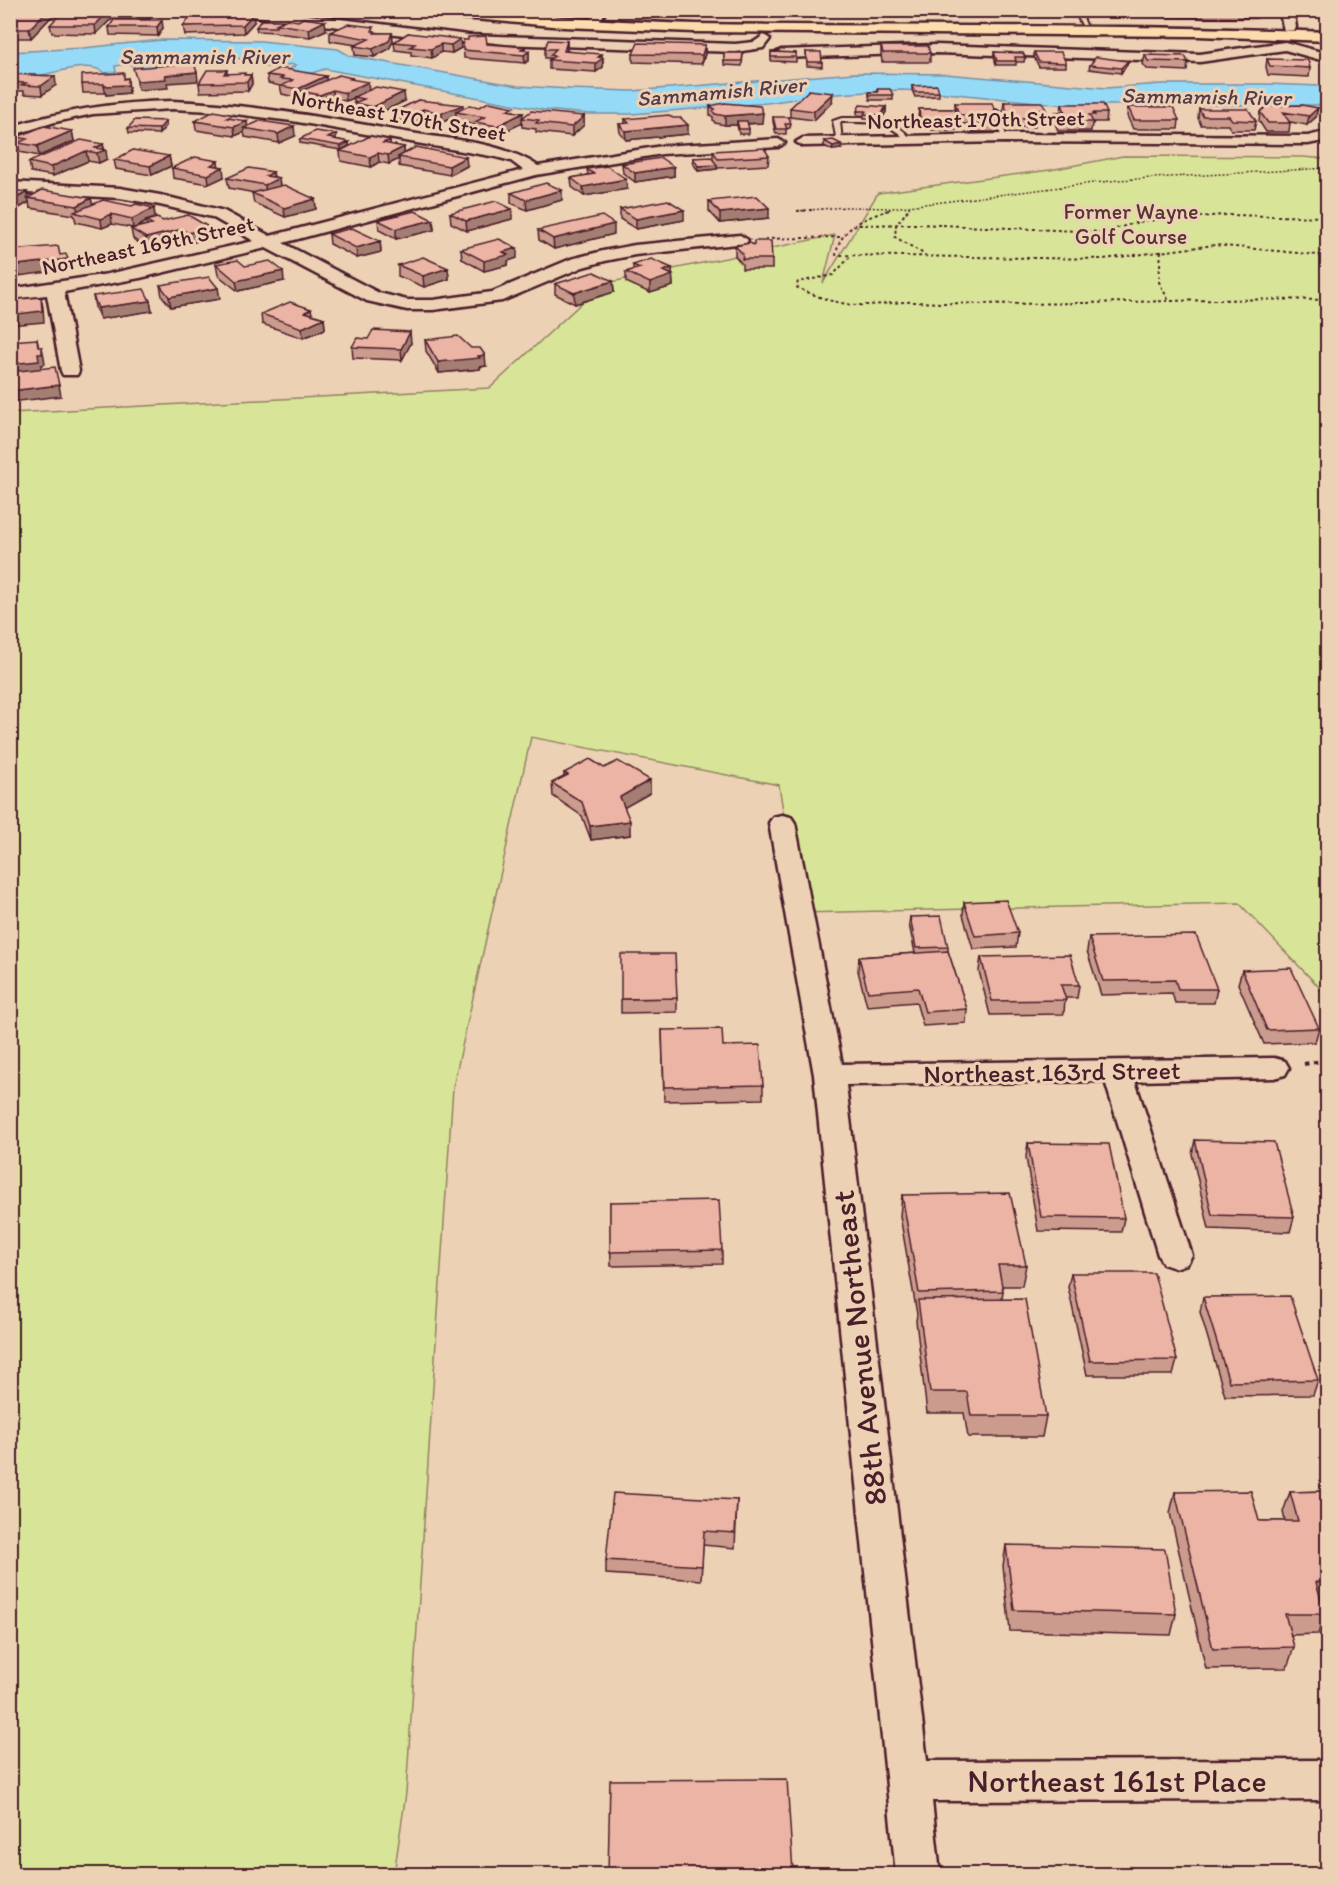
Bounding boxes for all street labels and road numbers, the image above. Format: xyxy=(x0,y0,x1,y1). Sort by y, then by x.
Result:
street label: Northeast 170th Street xyxy=(289,83,509,148)
street label: Northeast 170th Street xyxy=(867,104,1085,135)
street label: Northeast 169th Street xyxy=(39,210,257,281)
street label: Northeast 163rd Street xyxy=(923,1054,1181,1090)
street label: 88th Avenue Northeast xyxy=(824,1188,894,1508)
street label: Northeast 161st Place xyxy=(967,1762,1267,1800)

